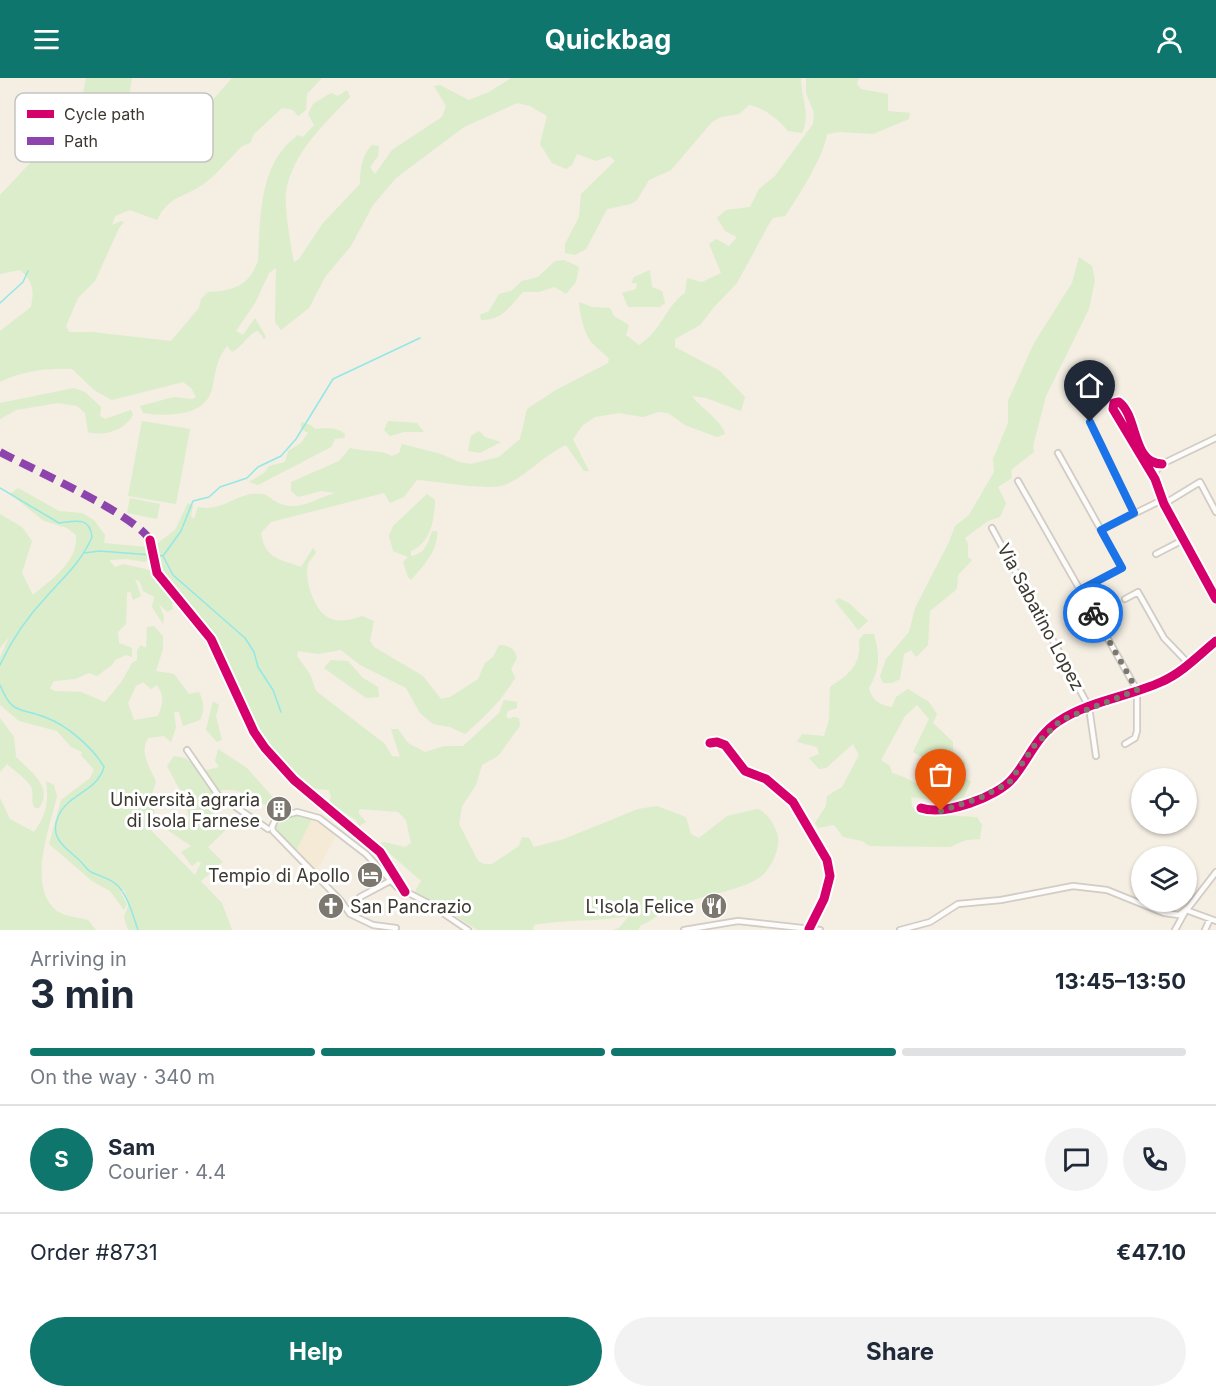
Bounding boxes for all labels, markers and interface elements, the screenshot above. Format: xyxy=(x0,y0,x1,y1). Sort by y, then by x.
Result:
icon: menu xyxy=(30,23,63,56)
text: Quickbag xyxy=(545,23,671,56)
icon: person xyxy=(1153,23,1186,56)
legend xyxy=(15,93,213,162)
text: Cycle path xyxy=(64,104,145,124)
text: Path xyxy=(64,131,98,151)
pin xyxy=(1064,360,1115,422)
icon: home xyxy=(1073,369,1106,402)
street label: Via Sabatino Lopez xyxy=(993,540,1089,694)
courier xyxy=(1063,583,1123,643)
icon: bike xyxy=(1077,597,1110,630)
pin xyxy=(915,749,966,811)
icon: bag xyxy=(924,758,957,791)
map controls xyxy=(1131,768,1197,912)
button: locate xyxy=(1131,768,1197,834)
place label: Università agraria di Isola Farnese xyxy=(110,789,260,831)
building icon: Università agraria di Isola Farnese xyxy=(264,794,294,824)
button: layers xyxy=(1131,846,1197,912)
hotel icon: Tempio di Apollo xyxy=(355,860,385,890)
place label: Tempio di Apollo xyxy=(208,865,350,886)
church icon: San Pancrazio xyxy=(316,891,346,921)
restaurant icon: L'Isola Felice xyxy=(699,891,729,921)
place label: San Pancrazio xyxy=(350,896,472,917)
place label: L'Isola Felice xyxy=(585,896,694,917)
text: Arriving in xyxy=(30,947,127,971)
text: 13:45–13:50 xyxy=(1055,968,1186,994)
text: 3 min xyxy=(30,970,135,1017)
text: On the way · 340 m xyxy=(30,1065,215,1089)
button: chat xyxy=(1045,1128,1108,1191)
button: phone xyxy=(1123,1128,1186,1191)
text: Sam xyxy=(108,1134,155,1160)
text: S xyxy=(54,1146,69,1172)
text: Courier · 4.4 xyxy=(108,1160,226,1184)
text: Order #8731 xyxy=(30,1239,158,1265)
text: €47.10 xyxy=(1116,1239,1186,1265)
button: Help xyxy=(30,1317,602,1386)
button: Share xyxy=(614,1317,1186,1386)

